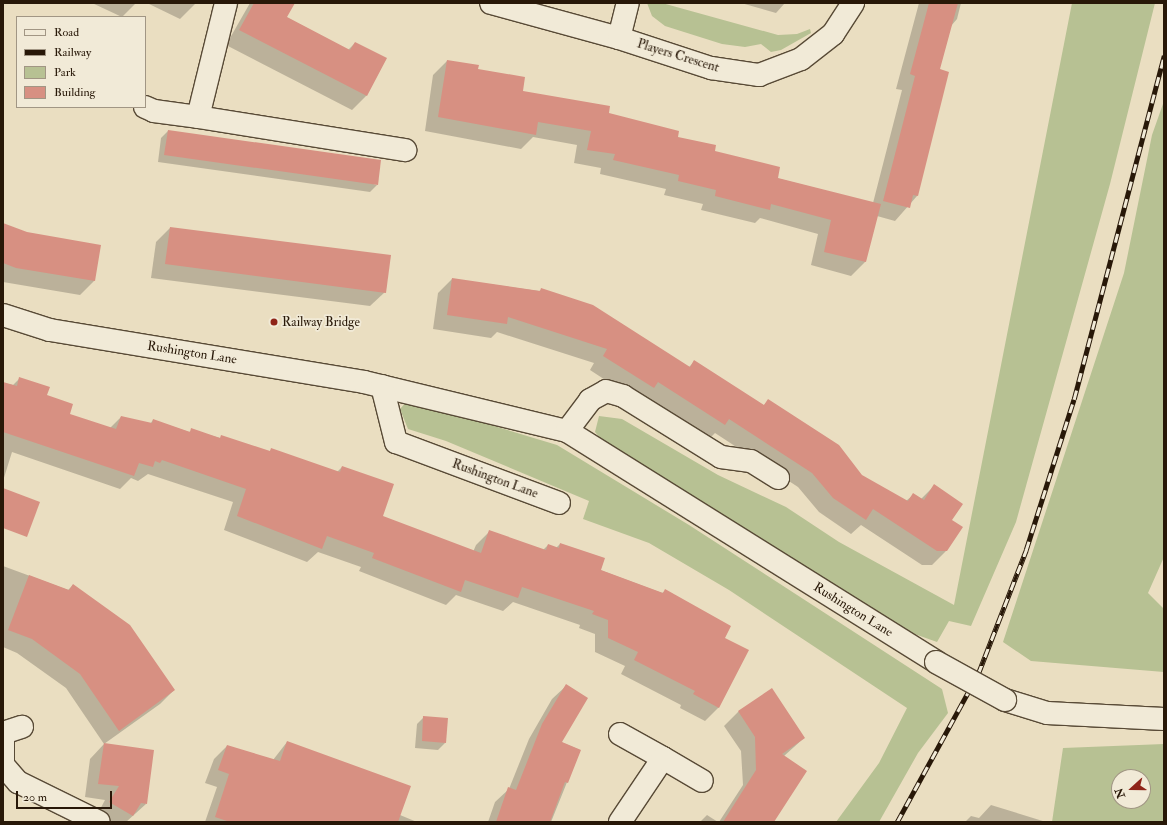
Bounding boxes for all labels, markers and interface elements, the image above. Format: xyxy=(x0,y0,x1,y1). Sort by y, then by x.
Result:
legend xyxy=(16,16,146,108)
text: Road xyxy=(54,25,79,40)
street label: Players Crescent xyxy=(635,36,721,76)
text: Railway xyxy=(54,45,91,60)
text: Park xyxy=(54,65,76,80)
text: Building xyxy=(54,85,95,100)
place label: Railway Bridge xyxy=(282,314,360,330)
marker: Railway Bridge xyxy=(269,317,279,327)
street label: Rushington Lane xyxy=(146,338,238,368)
street label: Rushington Lane xyxy=(450,456,540,502)
street label: Rushington Lane xyxy=(811,579,895,641)
north arrow xyxy=(1111,769,1151,809)
scale bar xyxy=(18,783,114,809)
text: N xyxy=(1112,786,1128,800)
text: 20 m xyxy=(23,790,47,805)

